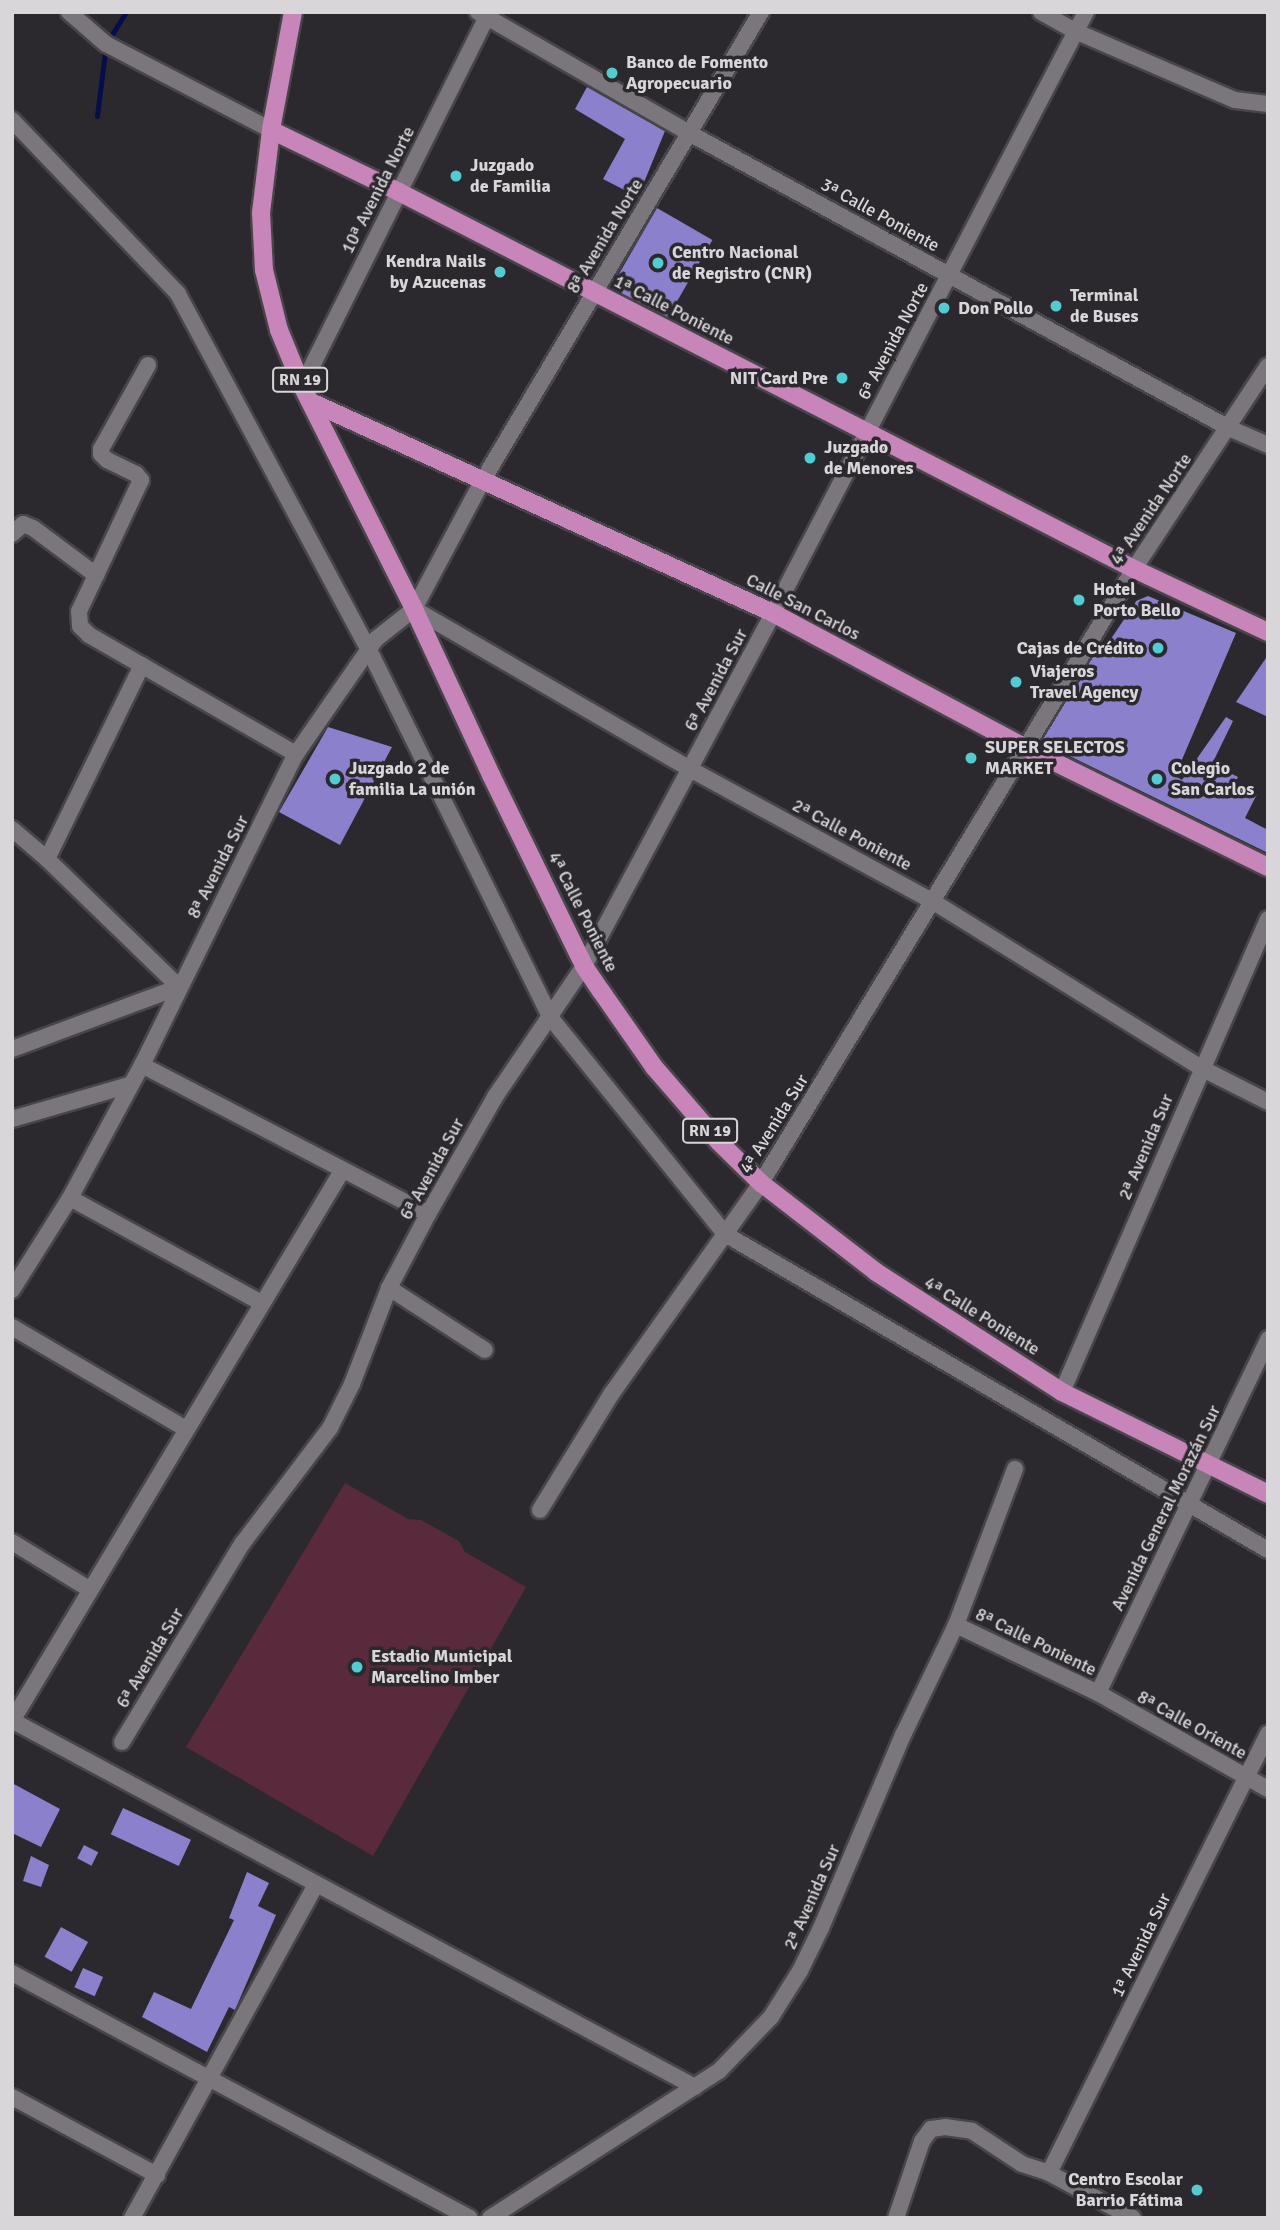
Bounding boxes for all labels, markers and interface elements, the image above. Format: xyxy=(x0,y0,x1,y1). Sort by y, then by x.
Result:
place label: Banco de Fomento Agropecuario xyxy=(626,52,768,94)
marker: Banco de Fomento Agropecuario xyxy=(604,65,620,81)
street label: 10ª Avenida Norte xyxy=(337,123,419,257)
place label: Juzgado de Familia xyxy=(470,155,551,198)
marker: Juzgado de Familia xyxy=(448,168,464,184)
street label: 3ª Calle Poniente xyxy=(817,174,943,256)
street label: 8ª Avenida Norte xyxy=(562,175,648,297)
place label: Centro Nacional de Registro (CNR) xyxy=(672,242,812,284)
place label: Kendra Nails by Azucenas xyxy=(386,251,486,294)
marker: Centro Nacional de Registro (CNR) xyxy=(650,255,666,271)
marker: Kendra Nails by Azucenas xyxy=(492,264,508,280)
street label: 1ª Calle Poniente xyxy=(610,270,738,350)
street label: 6ª Avenida Norte xyxy=(853,279,933,403)
place label: Terminal de Buses xyxy=(1070,285,1138,328)
place label: Don Pollo xyxy=(958,297,1033,319)
marker: Terminal de Buses xyxy=(1048,298,1064,314)
marker: Don Pollo xyxy=(936,300,952,316)
place label: NIT Card Pre xyxy=(730,367,828,389)
road number: RN 19 xyxy=(272,368,328,392)
marker: NIT Card Pre xyxy=(834,370,850,386)
place label: Juzgado de Menores xyxy=(824,437,914,480)
street label: 4ª Avenida Norte xyxy=(1106,449,1196,569)
marker: Juzgado de Menores xyxy=(802,450,818,466)
street label: Calle San Carlos xyxy=(743,569,863,645)
place label: Hotel Porto Bello xyxy=(1093,579,1181,622)
marker: Hotel Porto Bello xyxy=(1071,592,1087,608)
street label: 6ª Avenida Sur xyxy=(680,625,752,735)
place label: Cajas de Crédito xyxy=(1017,637,1144,659)
marker: Cajas de Crédito xyxy=(1150,640,1166,656)
place label: Viajeros Travel Agency xyxy=(1030,661,1139,704)
marker: Viajeros Travel Agency xyxy=(1008,674,1024,690)
place label: SUPER SELECTOS MARKET xyxy=(985,737,1125,780)
marker: SUPER SELECTOS MARKET xyxy=(963,750,979,766)
place label: Juzgado 2 de familia La unión xyxy=(349,758,476,800)
place label: Colegio San Carlos xyxy=(1171,758,1254,800)
marker: Juzgado 2 de familia La unión xyxy=(327,771,343,787)
marker: Colegio San Carlos xyxy=(1149,771,1165,787)
street label: 2ª Calle Poniente xyxy=(789,794,915,876)
street label: 8ª Avenida Sur xyxy=(183,812,253,922)
street label: 4ª Calle Poniente xyxy=(543,848,623,976)
street label: 4ª Avenida Sur xyxy=(735,1070,813,1178)
street label: 2ª Avenida Sur xyxy=(1114,1091,1178,1203)
street label: 6ª Avenida Sur xyxy=(395,1114,469,1224)
road number: RN 19 xyxy=(682,1119,738,1144)
street label: 4ª Calle Poniente xyxy=(920,1272,1044,1360)
street label: Avenida General Morazán Sur xyxy=(1107,1402,1225,1614)
street label: 8ª Calle Poniente xyxy=(972,1603,1100,1681)
street label: 6ª Avenida Sur xyxy=(112,1604,188,1712)
place label: Estadio Municipal Marcelino Imber xyxy=(371,1646,512,1688)
marker: Estadio Municipal Marcelino Imber xyxy=(349,1659,365,1675)
street label: 8ª Calle Oriente xyxy=(1133,1686,1251,1764)
street label: 2ª Avenida Sur xyxy=(779,1841,845,1953)
street label: 1ª Avenida Sur xyxy=(1107,1890,1175,2000)
place label: Centro Escolar Barrio Fátima xyxy=(1068,2169,1183,2212)
marker: Centro Escolar Barrio Fátima xyxy=(1189,2182,1205,2198)

